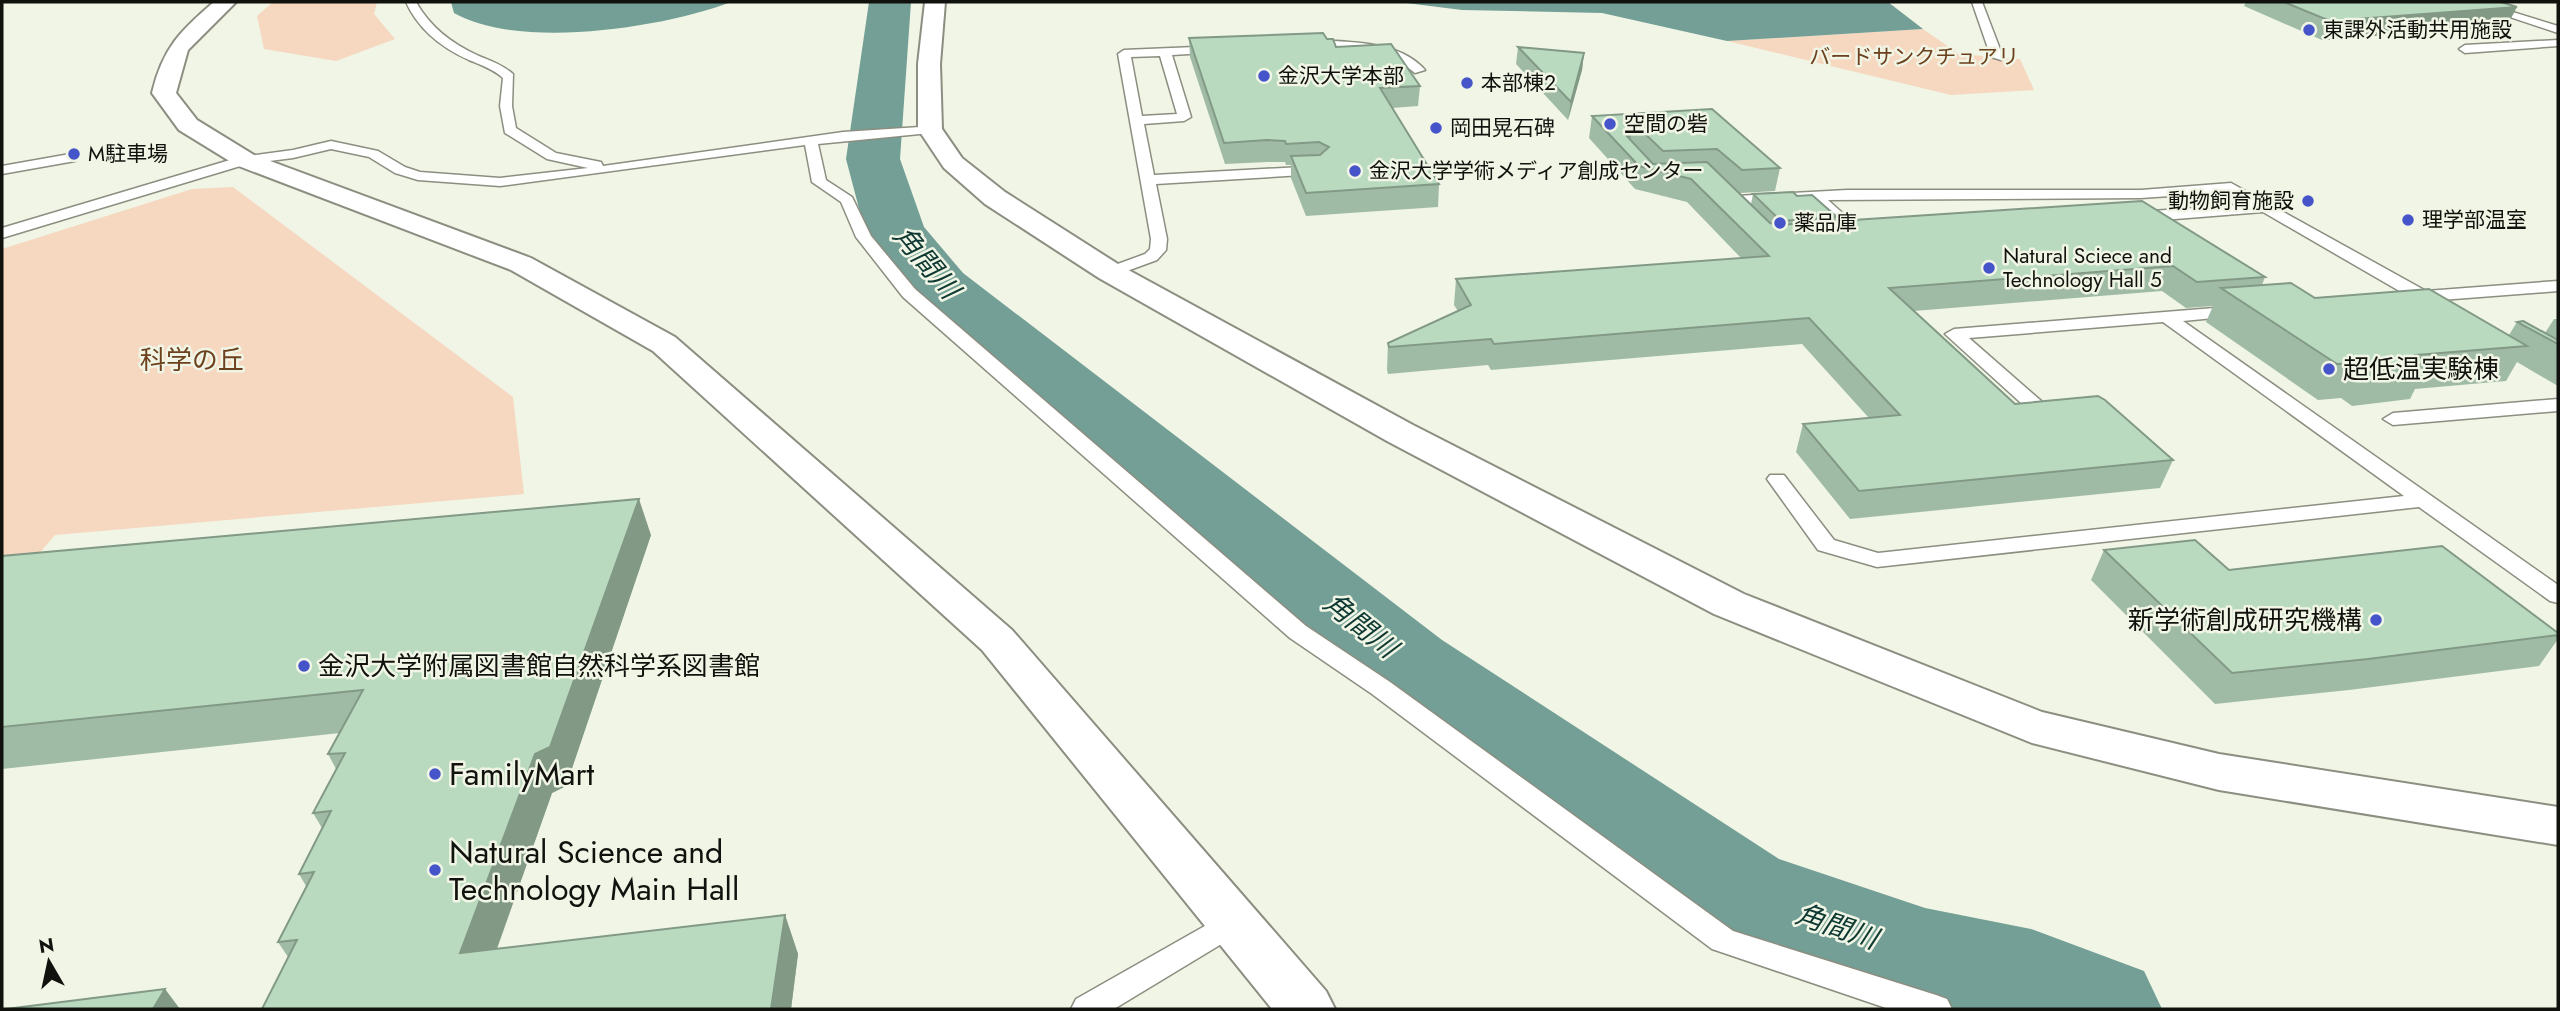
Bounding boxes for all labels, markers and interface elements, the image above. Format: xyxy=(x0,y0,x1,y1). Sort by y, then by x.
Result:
place label: 東課外活動共用施設 xyxy=(2323,15,2512,45)
marker: 東課外活動共用施設 xyxy=(2301,22,2317,38)
park label: バードサンクチュアリ xyxy=(1809,42,2019,72)
place label: 金沢大学本部 xyxy=(1278,61,1404,91)
marker: 金沢大学本部 xyxy=(1256,68,1272,84)
place label: 本部棟2 xyxy=(1481,68,1556,98)
marker: 本部棟2 xyxy=(1459,75,1475,91)
place label: 空間の砦 xyxy=(1624,109,1708,139)
place label: 岡田晃石碑 xyxy=(1450,113,1555,143)
marker: 空間の砦 xyxy=(1602,116,1618,132)
marker: 岡田晃石碑 xyxy=(1428,120,1444,136)
place label: M駐車場 xyxy=(88,139,168,169)
marker: M駐車場 xyxy=(66,146,82,162)
place label: 金沢大学学術メディア創成センター xyxy=(1369,156,1704,186)
marker: 金沢大学学術メディア創成センター xyxy=(1347,163,1363,179)
place label: 動物飼育施設 xyxy=(2168,186,2294,216)
marker: 動物飼育施設 xyxy=(2300,193,2316,209)
place label: 理学部温室 xyxy=(2422,205,2527,235)
place label: 薬品庫 xyxy=(1794,208,1857,238)
marker: 理学部温室 xyxy=(2400,212,2416,228)
marker: 薬品庫 xyxy=(1772,215,1788,231)
water label: 角間川 xyxy=(884,217,971,310)
place label: Natural Sciece and Technology Hall 5 xyxy=(2003,241,2172,295)
marker: Natural Sciece and Technology Hall 5 xyxy=(1981,260,1997,276)
park label: 科学の丘 xyxy=(140,341,244,379)
place label: 超低温実験棟 xyxy=(2343,350,2499,388)
marker: 超低温実験棟 xyxy=(2321,361,2337,377)
water label: 角間川 xyxy=(1315,583,1409,670)
place label: 新学術創成研究機構 xyxy=(2128,601,2362,639)
marker: 新学術創成研究機構 xyxy=(2368,612,2384,628)
place label: 金沢大学附属図書館自然科学系図書館 xyxy=(318,647,760,685)
marker: 金沢大学附属図書館自然科学系図書館 xyxy=(296,658,312,674)
place label: FamilyMart xyxy=(449,751,594,797)
marker: FamilyMart xyxy=(427,766,443,782)
place label: Natural Science and Technology Main Hall xyxy=(449,829,739,912)
marker: Natural Science and Technology Main Hall xyxy=(427,862,443,878)
water label: 角間川 xyxy=(1790,893,1886,961)
north arrow xyxy=(14,927,84,997)
text: N xyxy=(37,931,56,960)

